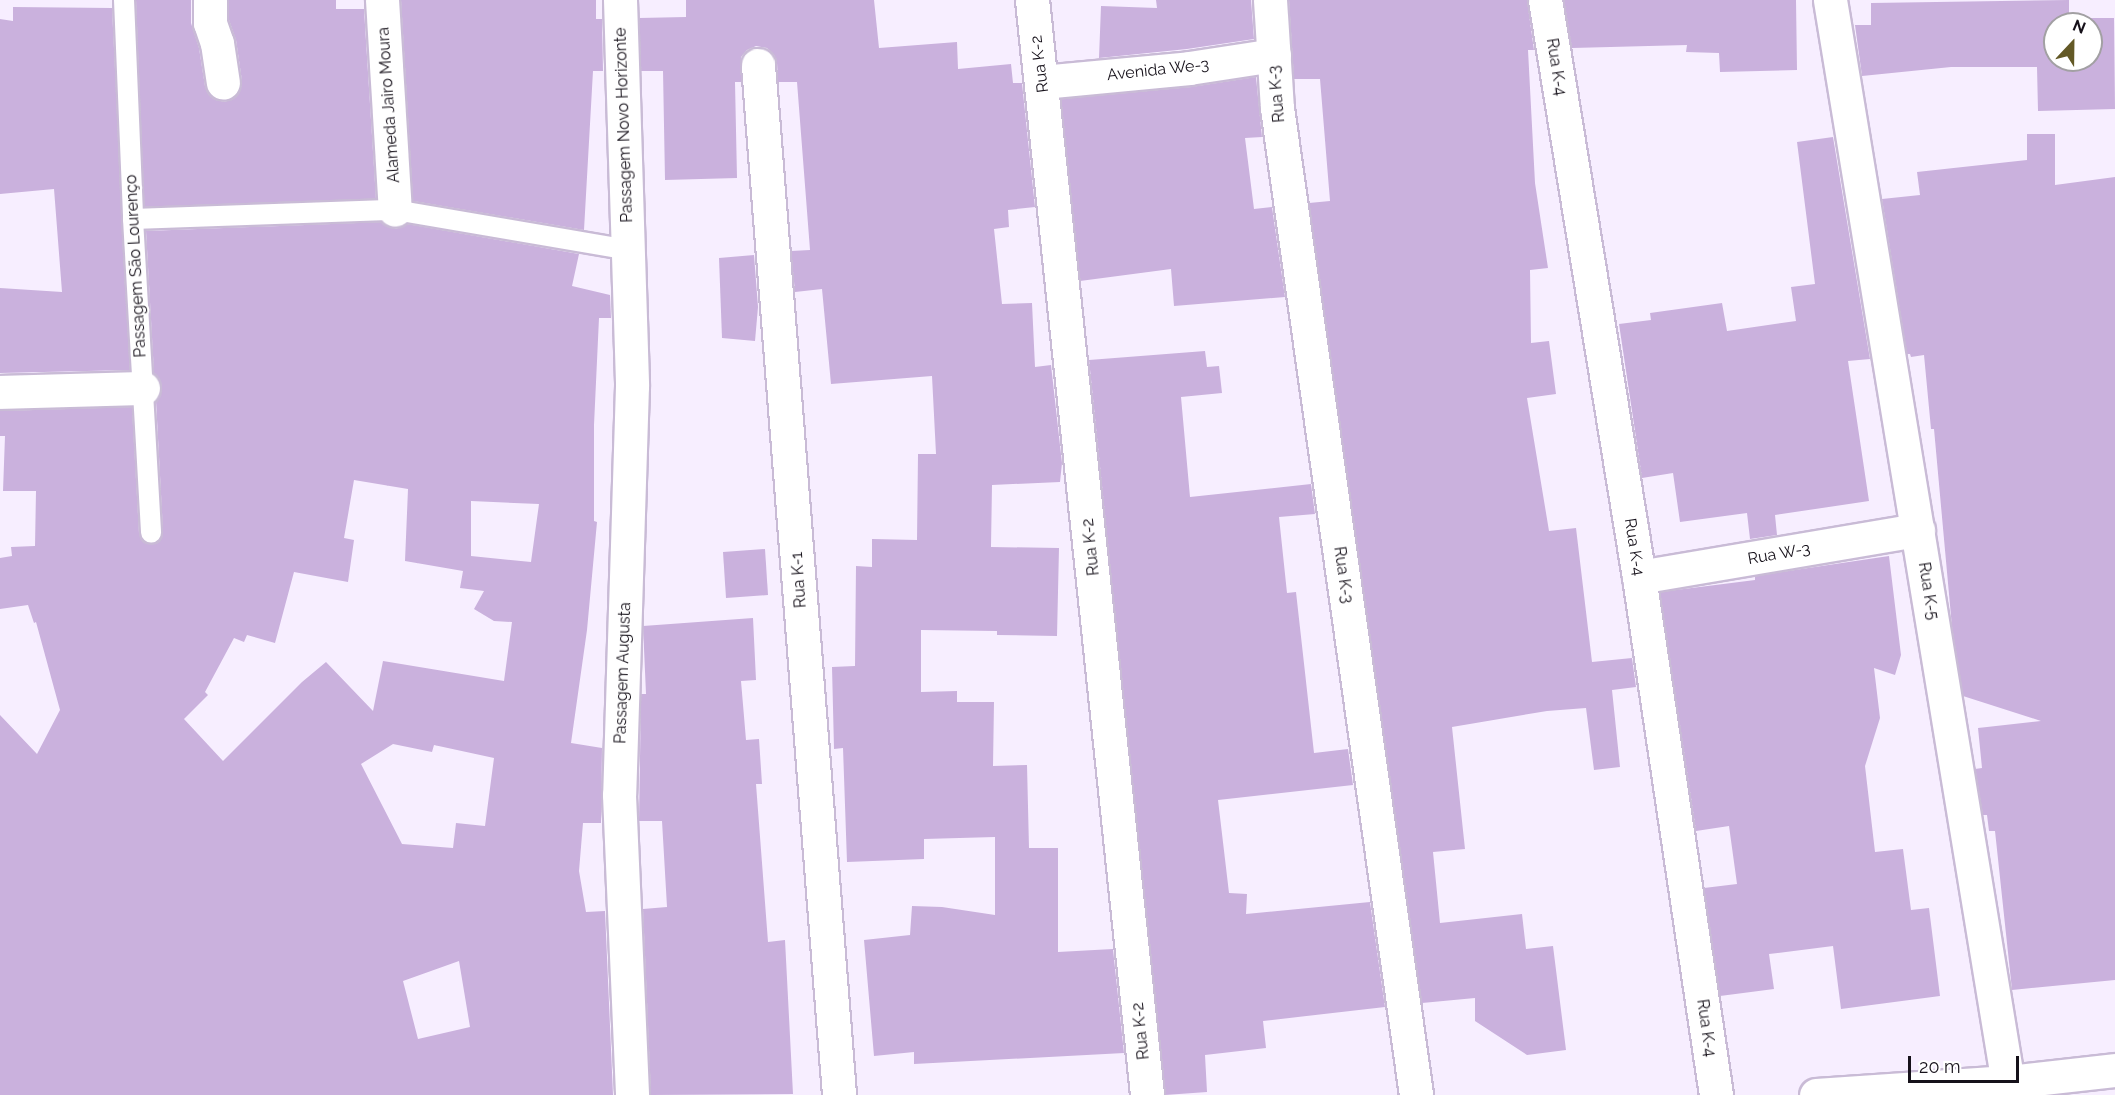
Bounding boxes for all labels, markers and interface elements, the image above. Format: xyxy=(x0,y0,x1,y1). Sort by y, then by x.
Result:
north arrow xyxy=(2043,12,2103,72)
text: N xyxy=(2070,16,2088,38)
street label: Alameda Jairo Moura xyxy=(374,26,404,184)
street label: Passagem Novo Horizonte xyxy=(611,27,637,223)
street label: Rua K-2 xyxy=(1027,34,1053,94)
street label: Rua K-4 xyxy=(1542,37,1570,97)
street label: Avenida We-3 xyxy=(1106,55,1210,85)
street label: Rua K-3 xyxy=(1265,65,1289,123)
street label: Passagem São Lourenço xyxy=(122,174,150,358)
street label: Rua K-2 xyxy=(1078,517,1104,577)
street label: Rua K-4 xyxy=(1620,517,1648,577)
street label: Rua W-3 xyxy=(1746,539,1812,569)
street label: Rua K-3 xyxy=(1330,545,1356,605)
street label: Rua K-1 xyxy=(787,551,811,609)
street label: Rua K-5 xyxy=(1914,561,1942,621)
street label: Passagem Augusta xyxy=(611,602,635,744)
street label: Rua K-4 xyxy=(1692,998,1720,1058)
street label: Rua K-2 xyxy=(1128,1001,1154,1061)
scale bar xyxy=(1911,1044,2022,1082)
text: 20 m xyxy=(1919,1056,1961,1077)

